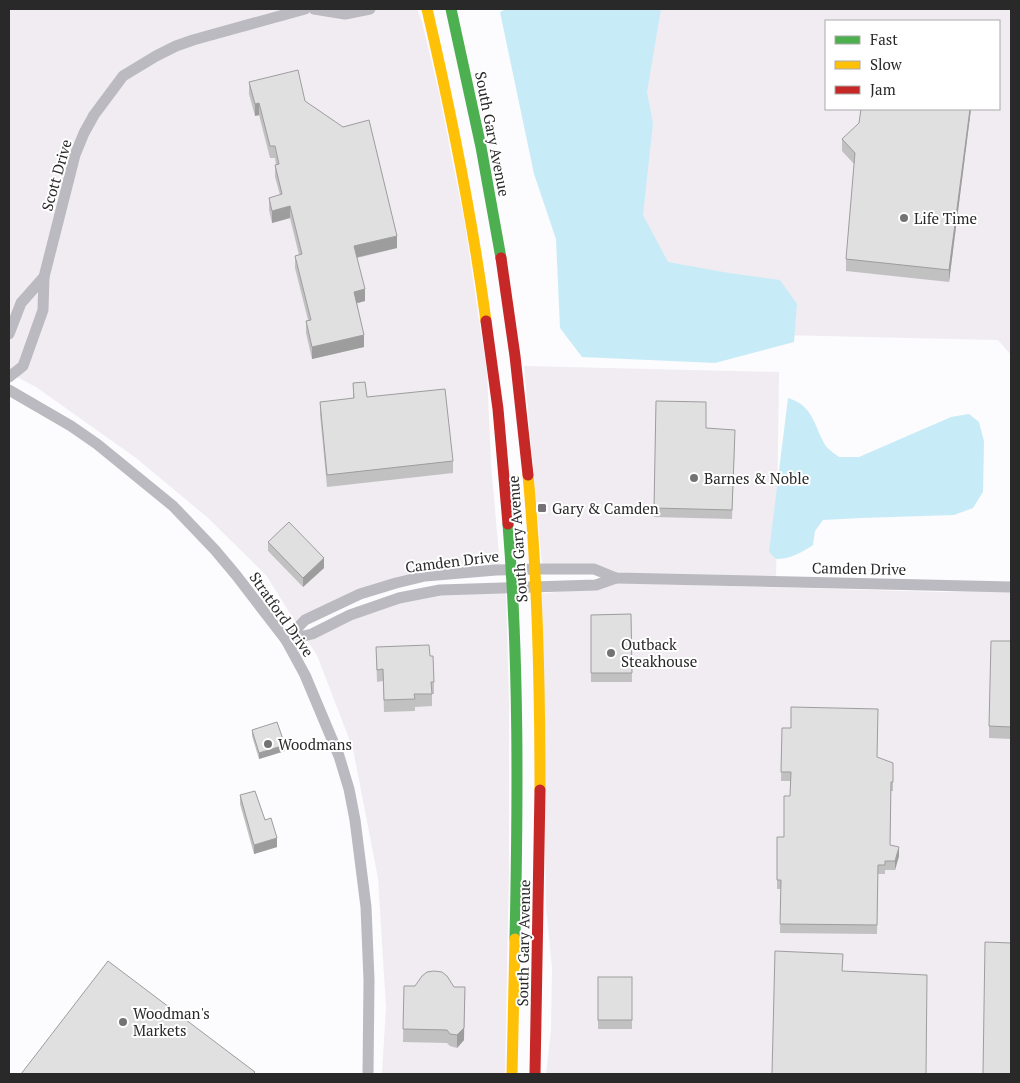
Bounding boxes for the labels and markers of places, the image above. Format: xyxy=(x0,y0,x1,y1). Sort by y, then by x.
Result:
place label: Life Time xyxy=(914,208,977,228)
marker: Life Time xyxy=(898,212,910,224)
place label: Barnes & Noble xyxy=(704,468,809,488)
marker: Barnes & Noble xyxy=(688,472,700,484)
place label: Gary & Camden xyxy=(552,498,659,518)
marker: Gary & Camden xyxy=(536,502,548,514)
place label: Outback Steakhouse xyxy=(621,634,697,671)
marker: Outback Steakhouse xyxy=(605,647,617,659)
place label: Woodmans xyxy=(278,734,352,754)
marker: Woodmans xyxy=(262,738,274,750)
place label: Woodman's Markets xyxy=(133,1003,210,1040)
marker: Woodman's Markets xyxy=(117,1016,129,1028)

